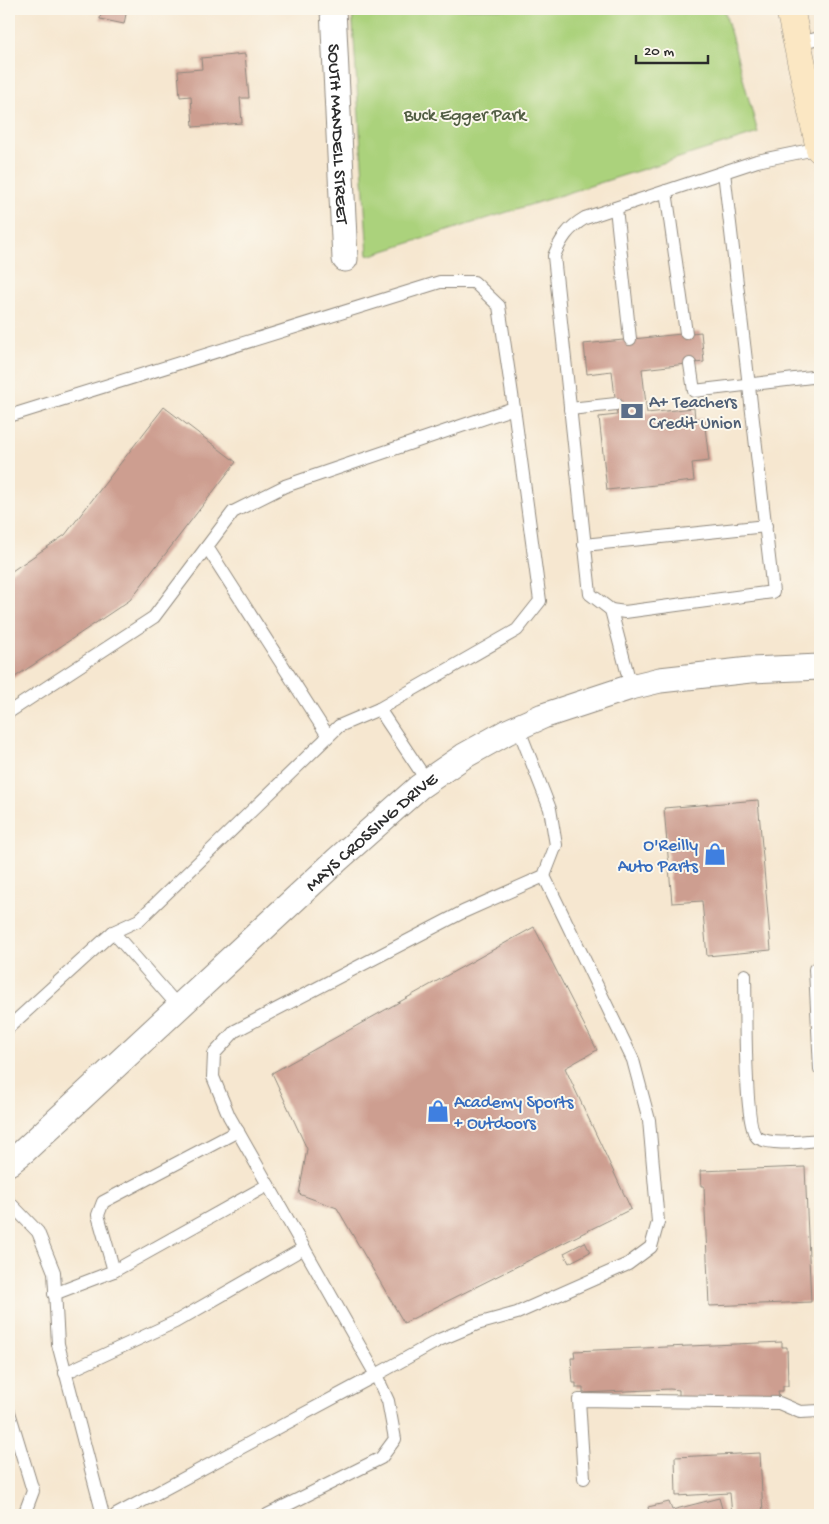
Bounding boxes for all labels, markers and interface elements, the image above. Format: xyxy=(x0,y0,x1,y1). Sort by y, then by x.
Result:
scale bar xyxy=(636,32,709,64)
street label: SOUTH MANDELL STREET xyxy=(322,43,351,226)
text: 20 m xyxy=(644,43,674,61)
park label: Buck Egger Park xyxy=(403,106,528,127)
place label: A+ Teachers Credit Union xyxy=(649,393,742,435)
bank icon: A+ Teachers Credit Union xyxy=(619,398,645,424)
street label: MAYS CROSSING DRIVE xyxy=(302,769,443,897)
place label: O'Reilly Auto Parts xyxy=(618,836,699,878)
shop icon: O'Reilly Auto Parts xyxy=(702,841,728,867)
place label: Academy Sports + Outdoors xyxy=(454,1093,575,1135)
shop icon: Academy Sports + Outdoors xyxy=(425,1098,451,1124)

